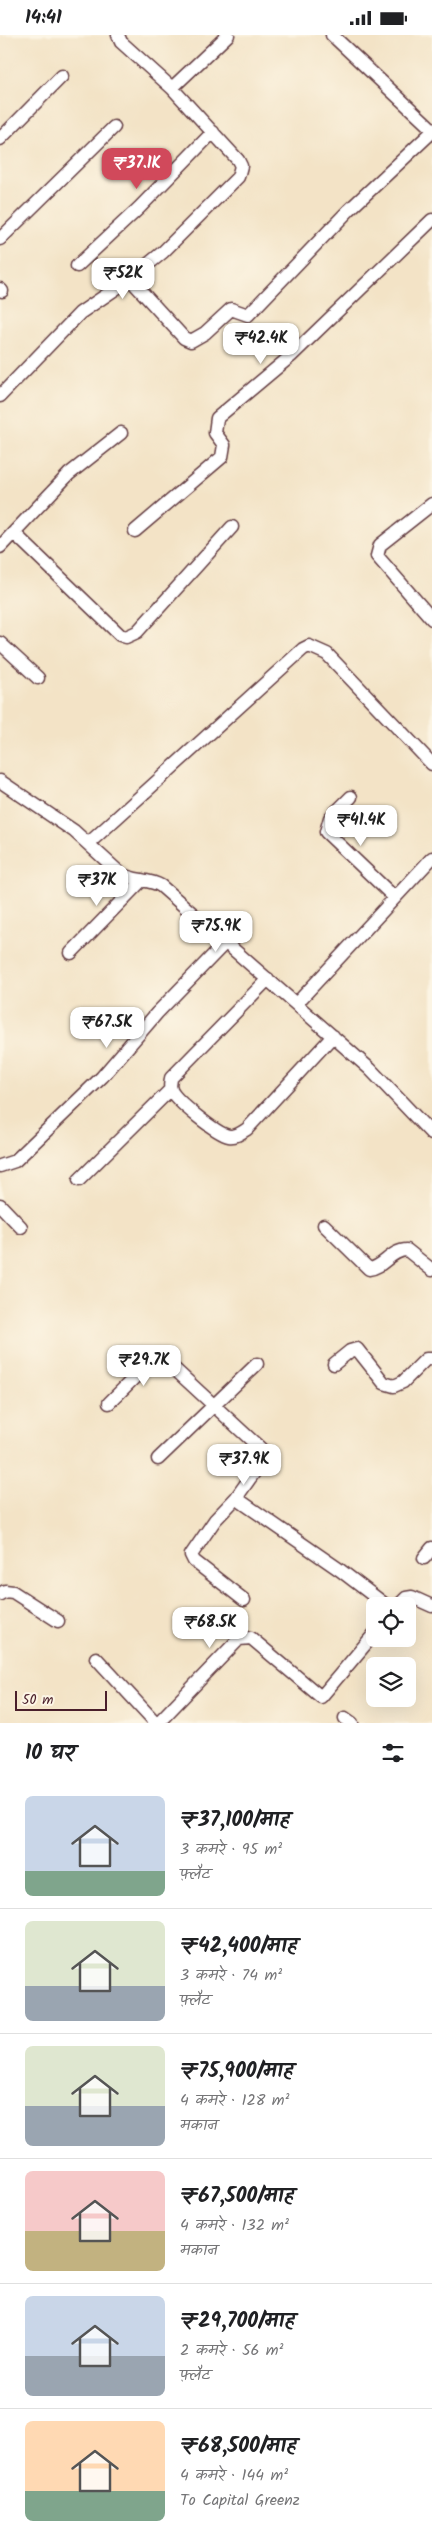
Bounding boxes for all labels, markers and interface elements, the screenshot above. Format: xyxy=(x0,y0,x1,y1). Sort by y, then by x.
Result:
text: 14:41 xyxy=(25,3,62,33)
pin: ₹37.1K xyxy=(96,147,178,190)
text: ₹37.1K xyxy=(113,151,161,176)
pin: ₹52K xyxy=(93,257,153,300)
text: ₹52K xyxy=(103,261,143,286)
pin: ₹42.4K xyxy=(220,323,302,365)
text: ₹42.4K xyxy=(234,326,288,351)
pin: ₹41.4K xyxy=(320,805,402,847)
text: ₹41.4K xyxy=(336,808,386,833)
pin: ₹37K xyxy=(67,865,127,907)
text: ₹37K xyxy=(77,868,117,893)
pin: ₹75.9K xyxy=(175,911,257,953)
text: ₹75.9K xyxy=(190,914,242,939)
pin: ₹67.5K xyxy=(66,1007,148,1049)
text: ₹67.5K xyxy=(81,1010,133,1035)
pin: ₹29.7K xyxy=(103,1345,185,1387)
text: ₹29.7K xyxy=(118,1348,170,1373)
pin: ₹37.9K xyxy=(203,1443,285,1486)
text: ₹37.9K xyxy=(218,1447,270,1472)
map controls xyxy=(366,1597,416,1707)
button: locate xyxy=(366,1597,416,1647)
pin: ₹68.5K xyxy=(169,1607,251,1649)
text: ₹68.5K xyxy=(183,1610,237,1635)
button: layers xyxy=(366,1657,416,1707)
scale bar xyxy=(15,1688,108,1711)
text: 50 m xyxy=(22,1689,53,1711)
text: 10 घर xyxy=(25,1737,75,1770)
icon: filters xyxy=(379,1739,407,1767)
text: ₹37,100/माह xyxy=(180,1804,290,1837)
icon: home xyxy=(65,1816,125,1876)
text: 3 कमरे · 95 m² xyxy=(180,1837,282,1862)
text: फ़्लैट xyxy=(180,1862,211,1887)
text: ₹42,400/माह xyxy=(180,1930,297,1963)
icon: home xyxy=(65,1941,125,2001)
text: 3 कमरे · 74 m² xyxy=(180,1963,282,1988)
text: फ़्लैट xyxy=(180,1988,211,2013)
text: ₹75,900/माह xyxy=(180,2055,293,2088)
icon: home xyxy=(65,2066,125,2126)
text: 4 कमरे · 128 m² xyxy=(180,2088,290,2113)
text: मकान xyxy=(180,2113,217,2138)
text: ₹67,500/माह xyxy=(180,2180,294,2213)
icon: home xyxy=(65,2191,125,2251)
text: 4 कमरे · 132 m² xyxy=(180,2213,289,2238)
text: मकान xyxy=(180,2238,217,2263)
text: ₹29,700/माह xyxy=(180,2305,295,2338)
icon: home xyxy=(65,2316,125,2376)
text: 2 कमरे · 56 m² xyxy=(180,2338,284,2363)
text: फ़्लैट xyxy=(180,2363,211,2388)
text: ₹68,500/माह xyxy=(180,2430,296,2463)
icon: home xyxy=(65,2441,125,2501)
text: 4 कमरे · 144 m² xyxy=(180,2463,288,2488)
text: To Capital Greenz xyxy=(180,2488,300,2513)

